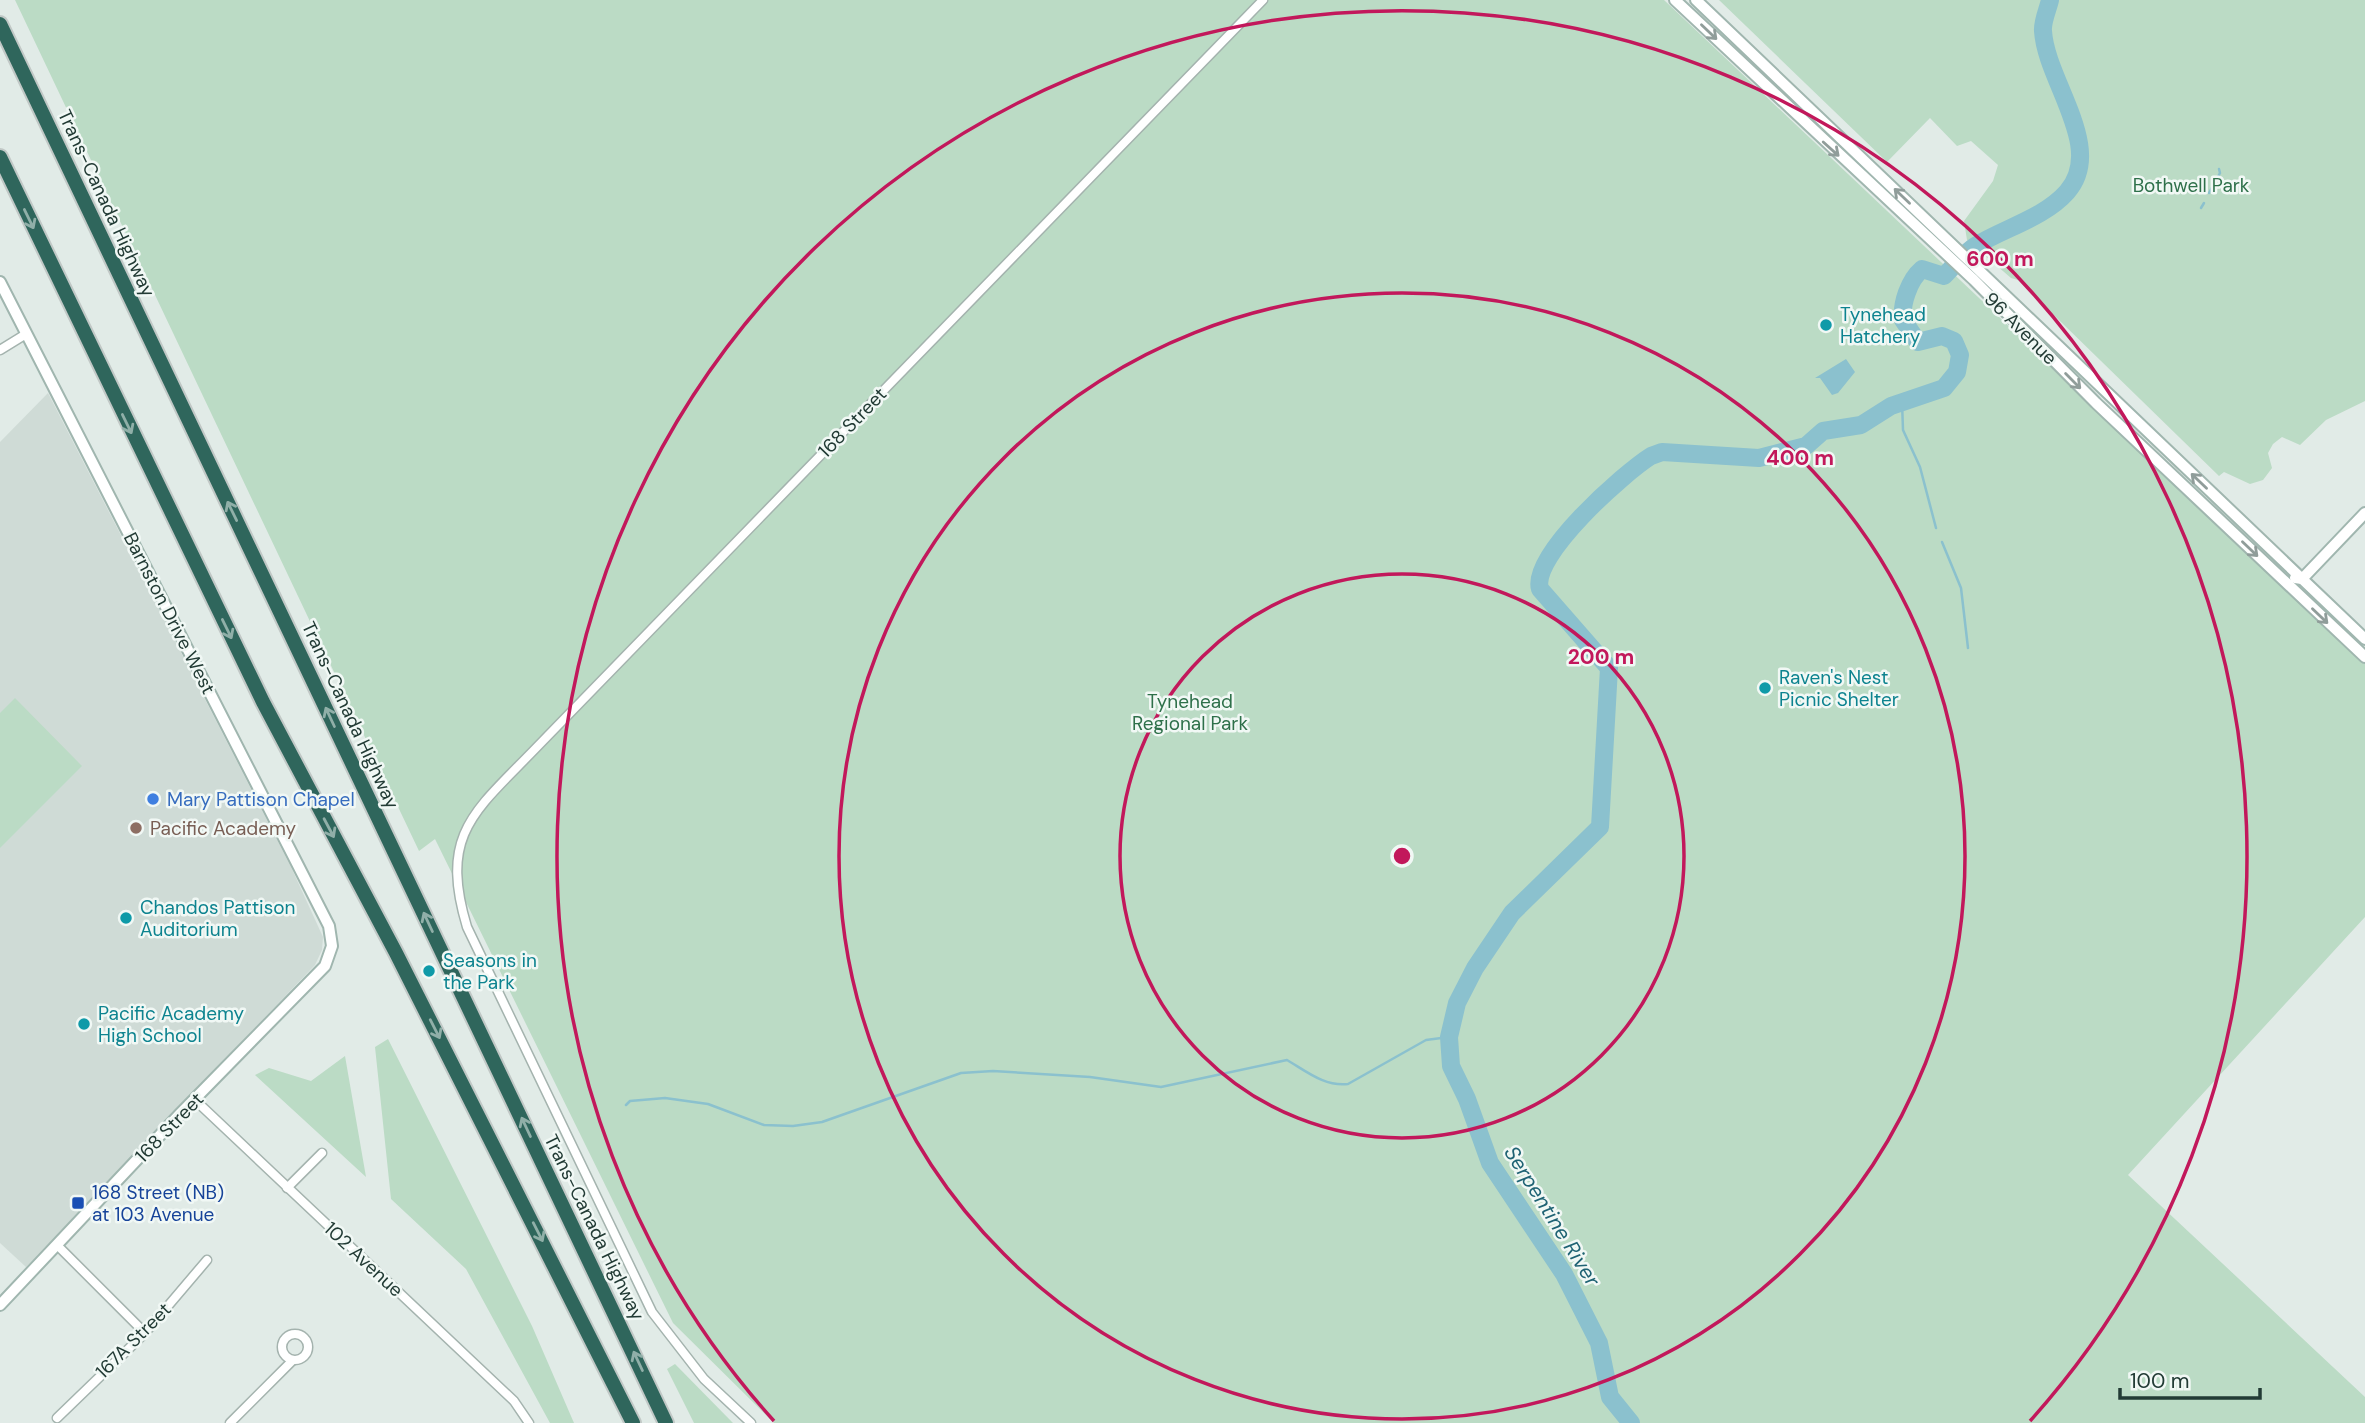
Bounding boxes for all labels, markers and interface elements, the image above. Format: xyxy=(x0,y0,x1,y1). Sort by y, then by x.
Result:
one-way arrow xyxy=(1700,24,1717,41)
street label: Trans-Canada Highway xyxy=(52,105,161,301)
one-way arrow xyxy=(1822,141,1840,157)
park label: Bothwell Park xyxy=(2133,173,2250,198)
one-way arrow xyxy=(1894,188,1911,205)
one-way arrow xyxy=(23,208,37,229)
text: 600 m xyxy=(1966,245,2034,273)
street label: 96 Avenue xyxy=(1979,286,2063,370)
place label: Tynehead Hatchery xyxy=(1840,302,1926,349)
marker: Tynehead Hatchery xyxy=(1818,317,1834,333)
one-way arrow xyxy=(2065,372,2082,389)
street label: 168 Street xyxy=(813,382,892,463)
one-way arrow xyxy=(121,413,135,434)
text: 400 m xyxy=(1766,444,1834,472)
one-way arrow xyxy=(2191,473,2208,490)
one-way arrow xyxy=(225,501,238,522)
street label: Barnston Drive West xyxy=(118,528,221,698)
one-way arrow xyxy=(2241,541,2258,558)
one-way arrow xyxy=(2311,608,2328,625)
street label: Trans-Canada Highway xyxy=(296,617,405,813)
one-way arrow xyxy=(220,618,234,639)
text: 200 m xyxy=(1568,643,1634,671)
place label: Raven's Nest Picnic Shelter xyxy=(1779,665,1899,712)
marker: Raven's Nest Picnic Shelter xyxy=(1757,680,1773,696)
park label: Tynehead Regional Park xyxy=(1132,689,1248,736)
one-way arrow xyxy=(323,707,337,728)
place label: Mary Pattison Chapel xyxy=(167,787,355,812)
marker: Mary Pattison Chapel xyxy=(145,791,161,807)
place label: Pacific Academy xyxy=(150,816,297,841)
one-way arrow xyxy=(322,817,336,837)
marker: Pacific Academy xyxy=(128,820,144,836)
centre of rings xyxy=(1390,844,1414,868)
place label: Chandos Pattison Auditorium xyxy=(140,895,295,942)
marker: Chandos Pattison Auditorium xyxy=(118,910,134,926)
one-way arrow xyxy=(421,912,434,933)
place label: Seasons in the Park xyxy=(443,948,537,995)
marker: Seasons in the Park xyxy=(421,963,437,979)
place label: Pacific Academy High School xyxy=(98,1001,245,1048)
marker: Pacific Academy High School xyxy=(76,1016,92,1032)
one-way arrow xyxy=(428,1018,442,1039)
street label: 168 Street xyxy=(130,1087,209,1168)
one-way arrow xyxy=(519,1117,532,1138)
street label: Trans-Canada Highway xyxy=(539,1130,651,1325)
water label: Serpentine River xyxy=(1498,1141,1607,1293)
place label: 168 Street (NB) at 103 Avenue xyxy=(92,1180,224,1227)
marker: 168 Street (NB) at 103 Avenue xyxy=(70,1195,86,1211)
street label: 102 Avenue xyxy=(319,1216,408,1302)
one-way arrow xyxy=(531,1221,545,1242)
street label: 167A Street xyxy=(90,1297,177,1384)
one-way arrow xyxy=(630,1351,644,1372)
scale bar xyxy=(2120,1356,2260,1400)
text: 100 m xyxy=(2130,1367,2190,1395)

